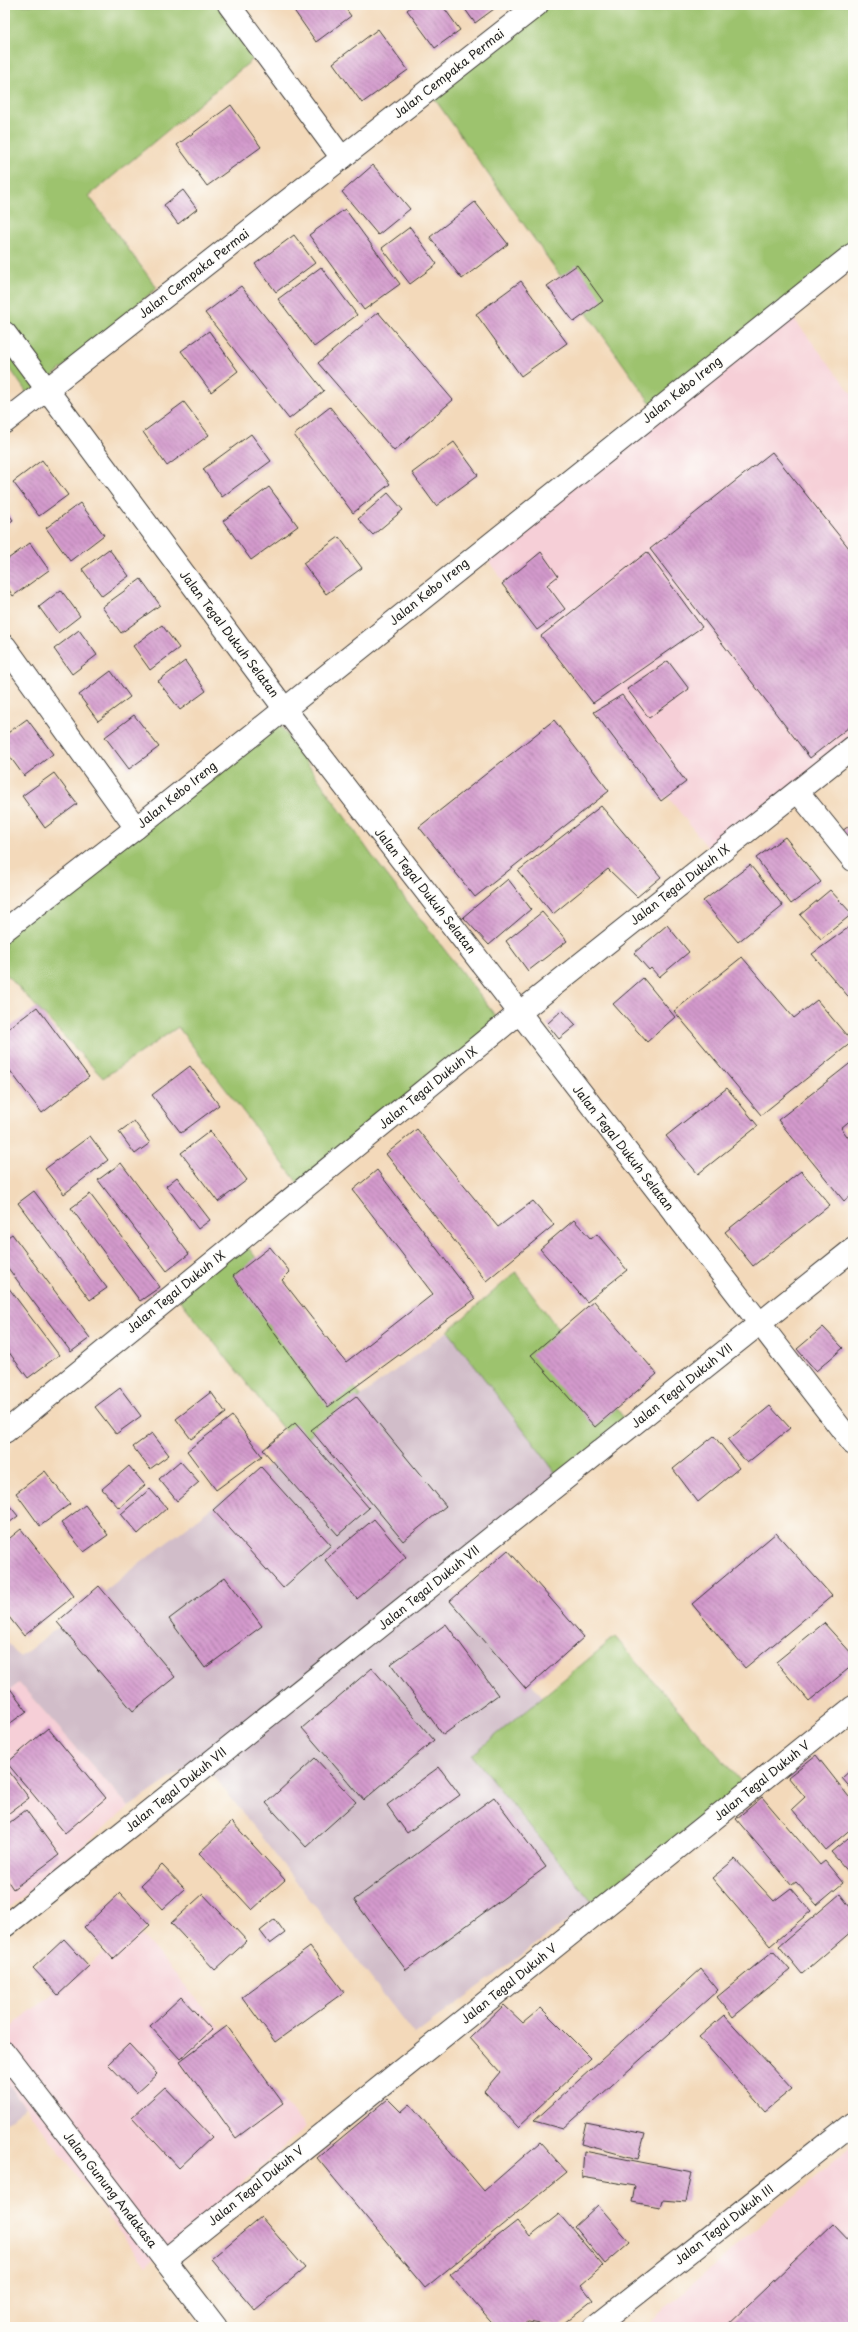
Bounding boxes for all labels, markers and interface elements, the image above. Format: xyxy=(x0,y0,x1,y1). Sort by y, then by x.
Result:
street label: Jalan Cempaka Permai xyxy=(389,24,508,122)
street label: Jalan Cempaka Permai xyxy=(134,224,253,322)
street label: Jalan Kebo Ireng xyxy=(638,351,725,427)
street label: Jalan Kebo Ireng xyxy=(385,553,472,629)
street label: Jalan Tegal Dukuh Selatan xyxy=(176,566,284,701)
street label: Jalan Kebo Ireng xyxy=(133,756,220,832)
street label: Jalan Tegal Dukuh Selatan xyxy=(371,824,481,957)
street label: Jalan Tegal Dukuh IX xyxy=(626,839,733,929)
street label: Jalan Tegal Dukuh IX xyxy=(374,1042,481,1133)
street label: Jalan Tegal Dukuh Selatan xyxy=(569,1081,679,1214)
street label: Jalan Tegal Dukuh IX xyxy=(122,1246,229,1337)
street label: Jalan Tegal Dukuh VII xyxy=(627,1339,736,1432)
street label: Jalan Tegal Dukuh VII xyxy=(374,1541,483,1634)
street label: Jalan Tegal Dukuh V xyxy=(709,1735,814,1825)
street label: Jalan Tegal Dukuh VII xyxy=(121,1743,230,1836)
street label: Jalan Tegal Dukuh V xyxy=(456,1938,561,2028)
street label: Jalan Gunung Andakasa xyxy=(60,2127,162,2252)
street label: Jalan Tegal Dukuh V xyxy=(203,2140,308,2230)
street label: Jalan Tegal Dukuh III xyxy=(670,2180,777,2269)

